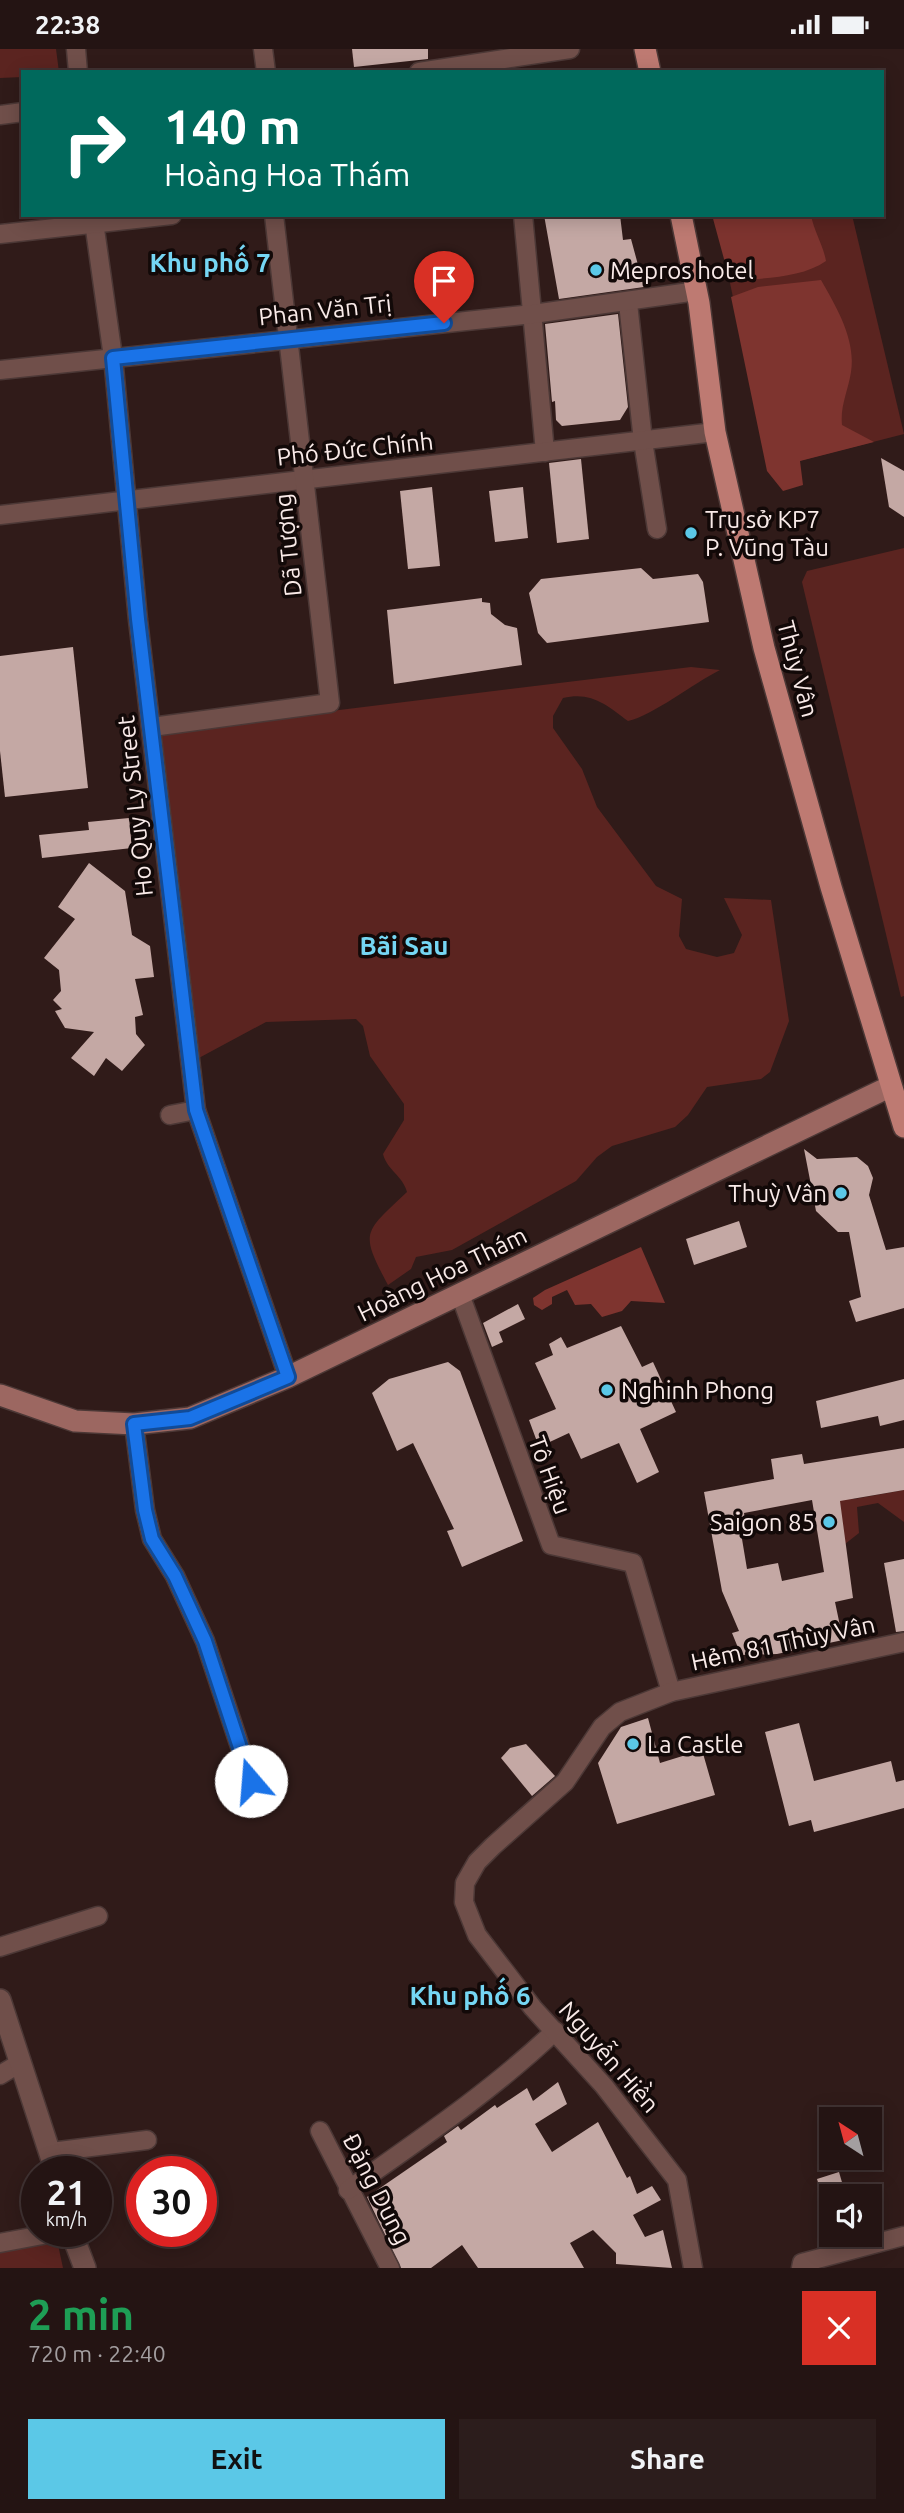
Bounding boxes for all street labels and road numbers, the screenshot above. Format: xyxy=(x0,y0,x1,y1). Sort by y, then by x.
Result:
street label: Phan Văn Trị xyxy=(257,290,393,330)
street label: Phó Đức Chính xyxy=(275,427,435,471)
street label: Dã Tượng xyxy=(269,492,307,598)
street label: Thùy Vân xyxy=(772,618,824,720)
street label: Ho Quy Ly Street xyxy=(112,714,158,898)
street label: Hoàng Hoa Thám xyxy=(353,1221,531,1327)
street label: Tô Hiệu xyxy=(523,1432,577,1518)
street label: Hẻm 81 Thùy Vân xyxy=(688,1610,878,1676)
street label: Nguyễn Hiền xyxy=(554,1993,667,2118)
street label: Đặng Dung xyxy=(338,2129,416,2249)

